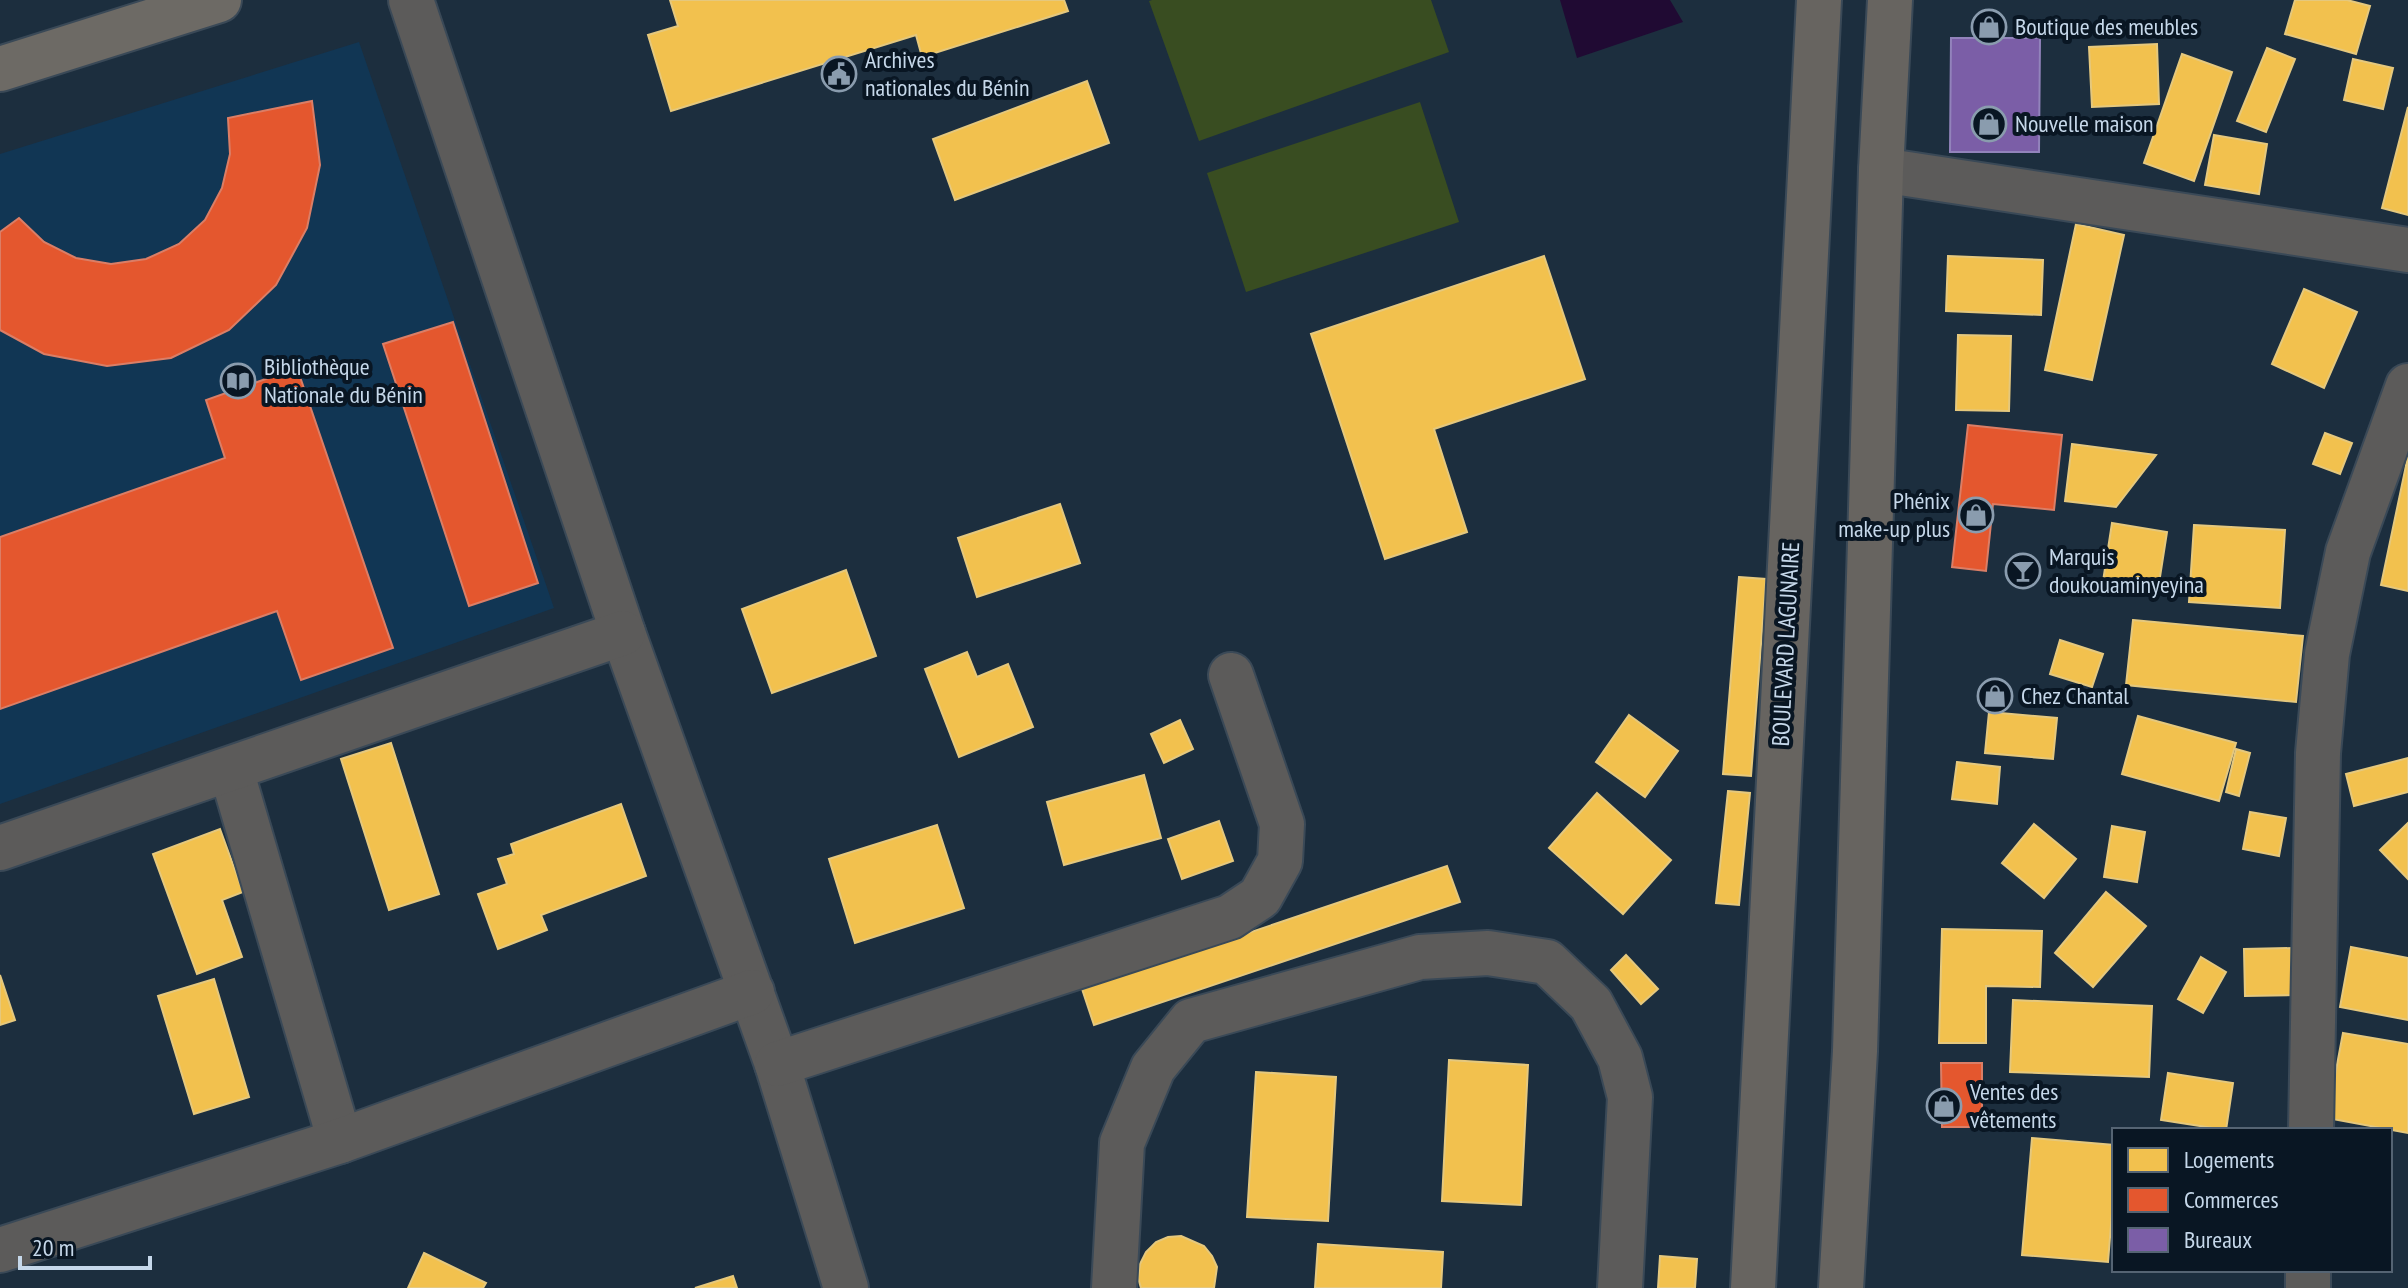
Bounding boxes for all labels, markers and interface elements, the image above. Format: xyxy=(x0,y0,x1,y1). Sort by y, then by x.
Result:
shop icon: Boutique des meubles xyxy=(1970,8,2008,46)
place label: Boutique des meubles xyxy=(2015,11,2198,42)
place label: Archives nationales du Bénin xyxy=(865,44,1030,103)
public building icon: Archives nationales du Bénin xyxy=(820,55,858,93)
shop icon: Nouvelle maison xyxy=(1970,105,2008,143)
place label: Nouvelle maison xyxy=(2015,108,2154,139)
place label: Bibliothèque Nationale du Bénin xyxy=(264,351,423,410)
library icon: Bibliothèque Nationale du Bénin xyxy=(219,362,257,400)
place label: Phénix make-up plus xyxy=(1838,485,1950,544)
shop icon: Phénix make-up plus xyxy=(1957,496,1995,534)
street label: BOULEVARD LAGUNAIRE xyxy=(1765,541,1806,747)
place label: Marquis doukouaminyeyina xyxy=(2049,541,2204,600)
bar icon: Marquis doukouaminyeyina xyxy=(2004,552,2042,590)
shop icon: Chez Chantal xyxy=(1976,677,2014,715)
place label: Chez Chantal xyxy=(2021,680,2129,711)
place label: Ventes des vêtements xyxy=(1969,1076,2058,1135)
shop icon: Ventes des vêtements xyxy=(1925,1087,1963,1125)
legend xyxy=(2112,1128,2392,1272)
text: Logements xyxy=(2184,1144,2274,1175)
text: Commerces xyxy=(2184,1184,2279,1215)
scale bar xyxy=(20,1220,150,1270)
text: Bureaux xyxy=(2184,1224,2252,1255)
text: 20 m xyxy=(32,1232,74,1263)

